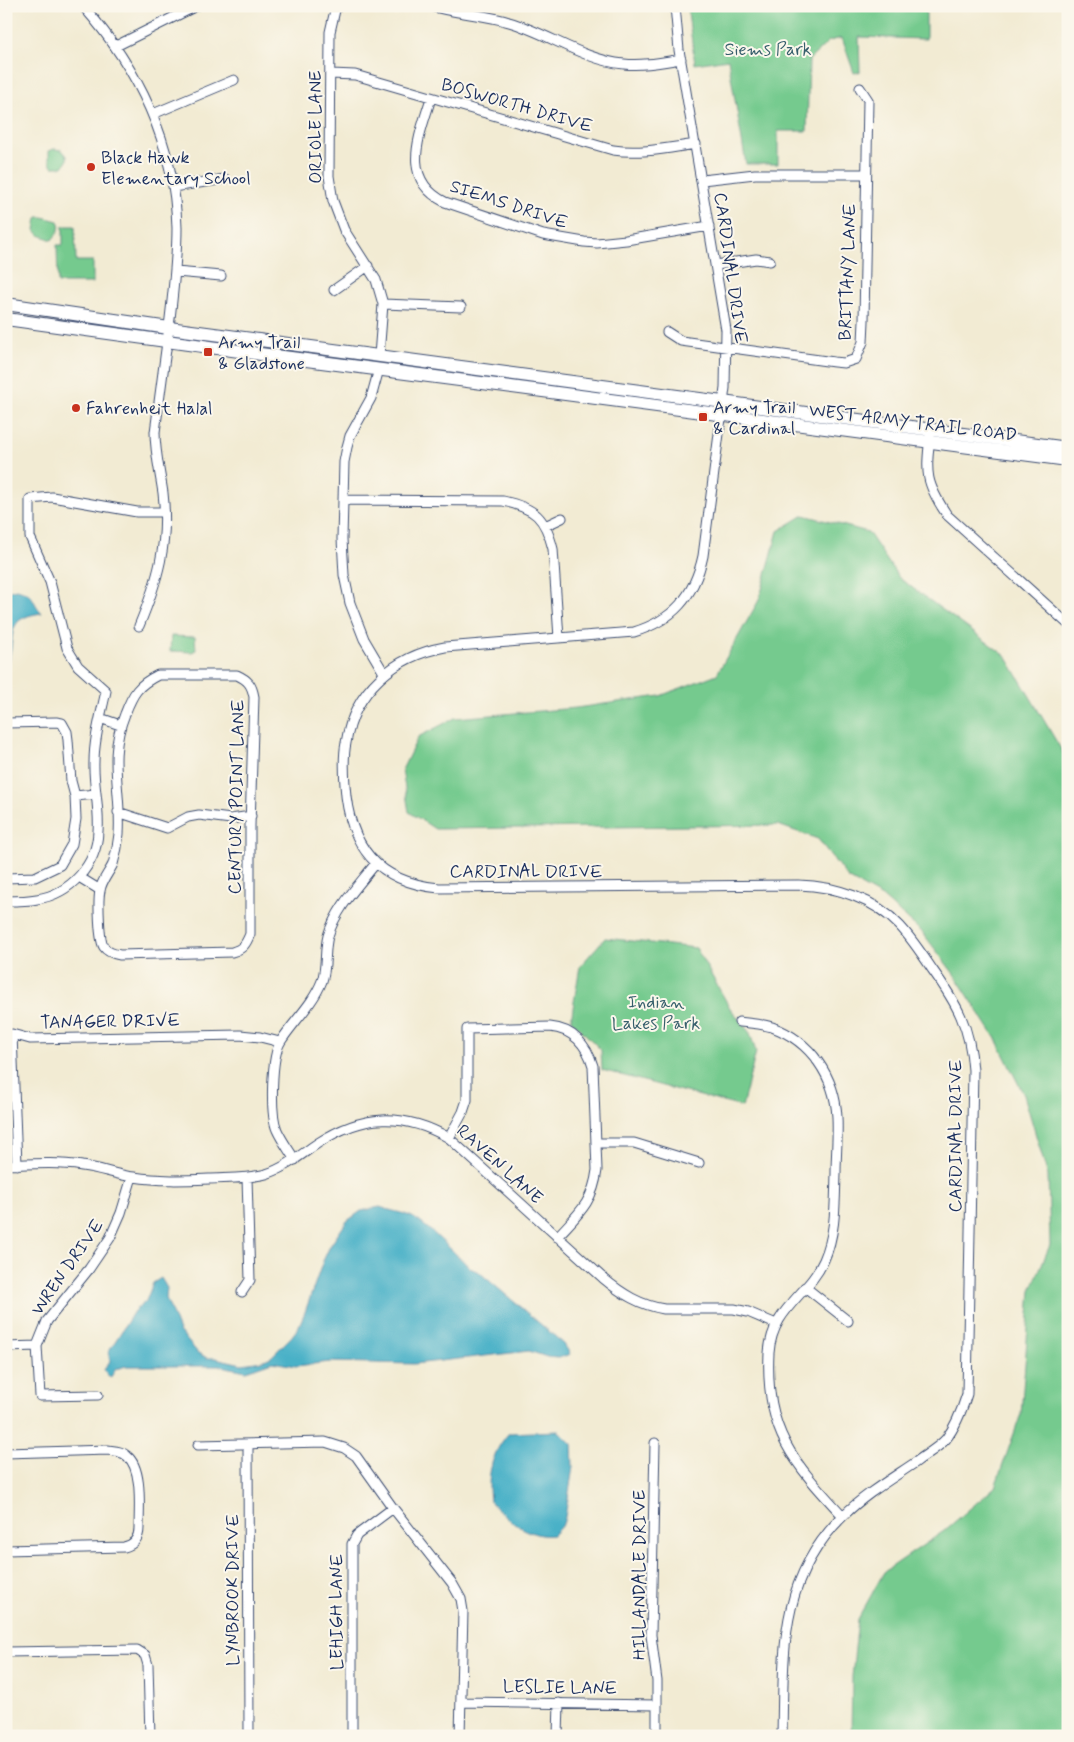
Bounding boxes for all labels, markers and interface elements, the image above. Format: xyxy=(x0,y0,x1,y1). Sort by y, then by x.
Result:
park label: Siems Park xyxy=(724,38,812,62)
street label: ORIOLE LANE xyxy=(304,70,328,184)
street label: BOSWORTH DRIVE xyxy=(438,73,595,139)
place label: Black Hawk Elementary School xyxy=(101,146,251,191)
marker: Black Hawk Elementary School xyxy=(85,161,97,173)
street label: SIEMS DRIVE xyxy=(447,175,571,235)
street label: CARDINAL DRIVE xyxy=(707,191,753,346)
street label: BRITTANY LANE xyxy=(834,203,862,341)
place label: Army Trail & Gladstone xyxy=(218,331,305,376)
marker: Army Trail & Gladstone xyxy=(202,346,214,358)
place label: Army Trail & Cardinal xyxy=(713,396,795,441)
place label: Fahrenheit Halal xyxy=(86,397,212,421)
street label: WEST ARMY TRAIL ROAD xyxy=(807,398,1018,448)
marker: Fahrenheit Halal xyxy=(70,402,82,414)
marker: Army Trail & Cardinal xyxy=(697,411,709,423)
street label: CENTURY POINT LANE xyxy=(223,699,251,895)
street label: CARDINAL DRIVE xyxy=(450,860,603,884)
park label: Indian Lakes Park xyxy=(612,991,700,1036)
street label: TANAGER DRIVE xyxy=(40,1009,180,1035)
street label: CARDINAL DRIVE xyxy=(944,1059,968,1212)
street label: RAVEN LANE xyxy=(451,1119,548,1210)
street label: WREN DRIVE xyxy=(26,1215,110,1320)
street label: HILLANDALE DRIVE xyxy=(628,1490,652,1660)
street label: LYNBROOK DRIVE xyxy=(221,1514,245,1666)
street label: LEHIGH LANE xyxy=(325,1554,349,1670)
street label: LESLIE LANE xyxy=(503,1675,618,1701)

